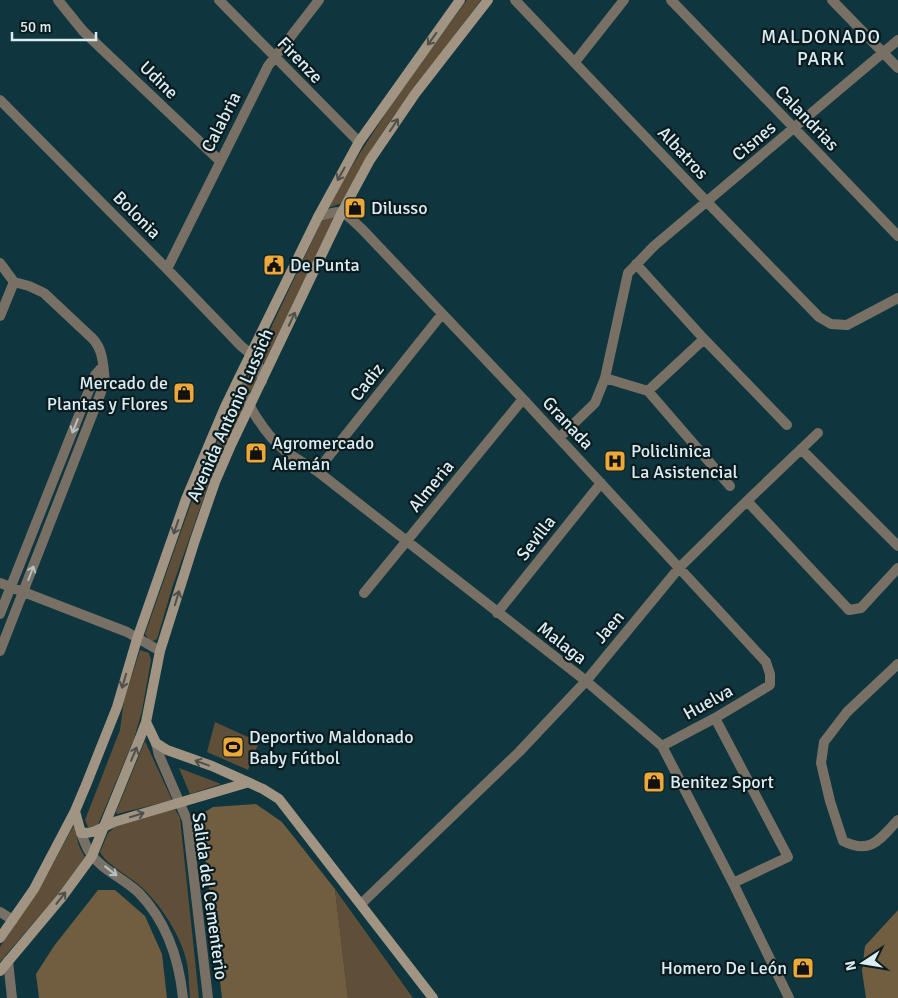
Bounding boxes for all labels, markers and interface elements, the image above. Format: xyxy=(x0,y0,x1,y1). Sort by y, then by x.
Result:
scale bar xyxy=(12,10,96,42)
text: 50 m xyxy=(20,18,51,36)
district label: MALDONADO PARK xyxy=(761,25,881,71)
street label: Firenze xyxy=(273,32,327,88)
one-way arrow xyxy=(426,32,437,45)
street label: Udine xyxy=(135,56,183,104)
street label: Calandrias xyxy=(770,81,844,155)
street label: Calabria xyxy=(197,88,245,156)
street label: Cisnes xyxy=(728,116,780,166)
one-way arrow xyxy=(389,118,399,132)
street label: Albatros xyxy=(653,122,713,184)
one-way arrow xyxy=(335,166,345,180)
street label: Bolonia xyxy=(109,187,165,243)
shop icon: Dilusso xyxy=(343,196,367,220)
place label: Dilusso xyxy=(371,197,428,219)
public building icon: De Punta xyxy=(262,253,286,277)
place label: De Punta xyxy=(290,254,360,276)
one-way arrow xyxy=(287,311,297,326)
street label: Avenida Antonio Lussich xyxy=(182,325,278,505)
street label: Cadiz xyxy=(345,359,389,405)
place label: Mercado de Plantas y Flores xyxy=(47,372,168,415)
shop icon: Mercado de Plantas y Flores xyxy=(172,381,196,405)
street label: Granada xyxy=(538,392,598,454)
one-way arrow xyxy=(70,418,79,433)
place label: Agromercado Alemán xyxy=(272,432,374,475)
place label: Policlinica La Asistencial xyxy=(631,440,738,483)
shop icon: Agromercado Alemán xyxy=(244,441,268,465)
hospital icon: Policlinica La Asistencial xyxy=(603,449,627,473)
street label: Almeria xyxy=(403,456,459,516)
street label: Sevilla xyxy=(512,511,560,565)
one-way arrow xyxy=(171,519,180,534)
one-way arrow xyxy=(26,566,36,581)
one-way arrow xyxy=(172,590,182,606)
street label: Jaen xyxy=(589,606,629,648)
street label: Malaga xyxy=(533,617,591,669)
one-way arrow xyxy=(119,673,129,689)
street label: Huelva xyxy=(679,679,737,725)
place label: Deportivo Maldonado Baby Fútbol xyxy=(249,726,414,769)
sports icon: Deportivo Maldonado Baby Fútbol xyxy=(221,735,245,759)
one-way arrow xyxy=(129,747,139,762)
one-way arrow xyxy=(195,758,210,767)
shop icon: Benitez Sport xyxy=(642,770,666,794)
place label: Benitez Sport xyxy=(670,771,774,793)
one-way arrow xyxy=(129,809,145,819)
street label: Salida del Cementerio xyxy=(187,811,233,981)
one-way arrow xyxy=(104,865,117,876)
one-way arrow xyxy=(55,892,66,905)
north arrow xyxy=(838,938,888,988)
shop icon: Homero De León xyxy=(791,956,815,980)
place label: Homero De León xyxy=(661,957,787,979)
text: N xyxy=(841,959,860,972)

